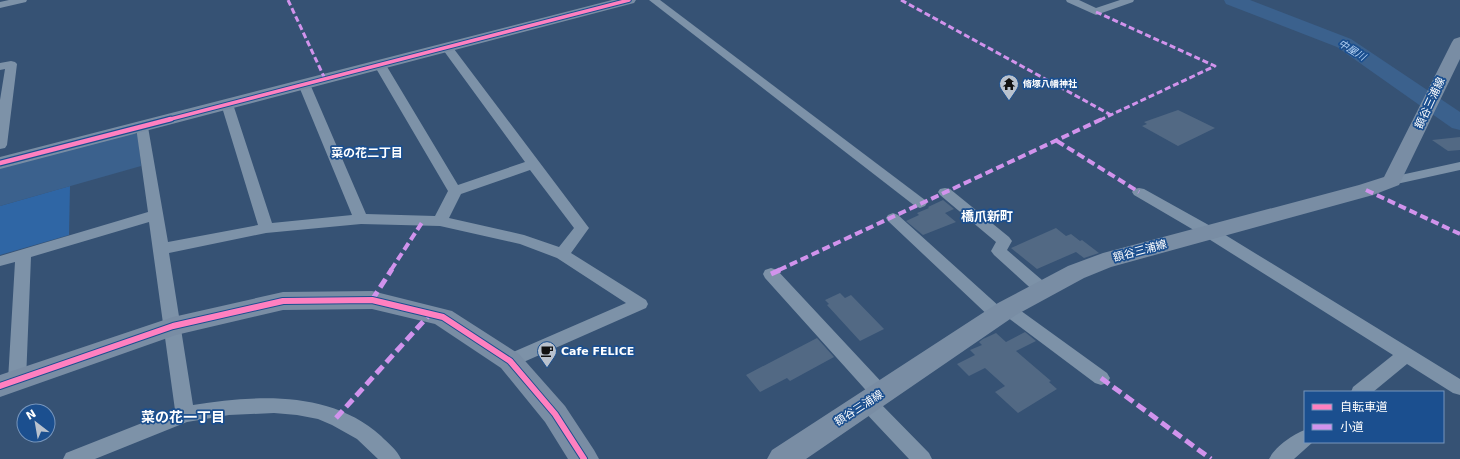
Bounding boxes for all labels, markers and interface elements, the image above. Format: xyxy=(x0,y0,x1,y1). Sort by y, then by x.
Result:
water label: 中屋川 xyxy=(1336,37,1368,63)
temple icon: 脩塚八幡神社 xyxy=(998,73,1020,101)
street label: 額谷三浦線 xyxy=(1412,75,1448,131)
place label: 脩塚八幡神社 xyxy=(1023,78,1077,89)
district label: 菜の花二丁目 xyxy=(331,146,403,160)
district label: 橋爪新町 xyxy=(961,209,1013,224)
street label: 額谷三浦線 xyxy=(1112,238,1168,264)
cafe icon: Cafe FELICE xyxy=(536,340,558,368)
place label: Cafe FELICE xyxy=(561,345,634,358)
street label: 額谷三浦線 xyxy=(832,388,886,428)
legend xyxy=(1304,391,1444,443)
text: 自転車道 xyxy=(1340,400,1388,414)
north arrow xyxy=(16,403,56,443)
text: N xyxy=(24,407,38,423)
district label: 菜の花一丁目 xyxy=(141,409,225,425)
text: 小道 xyxy=(1340,420,1364,434)

